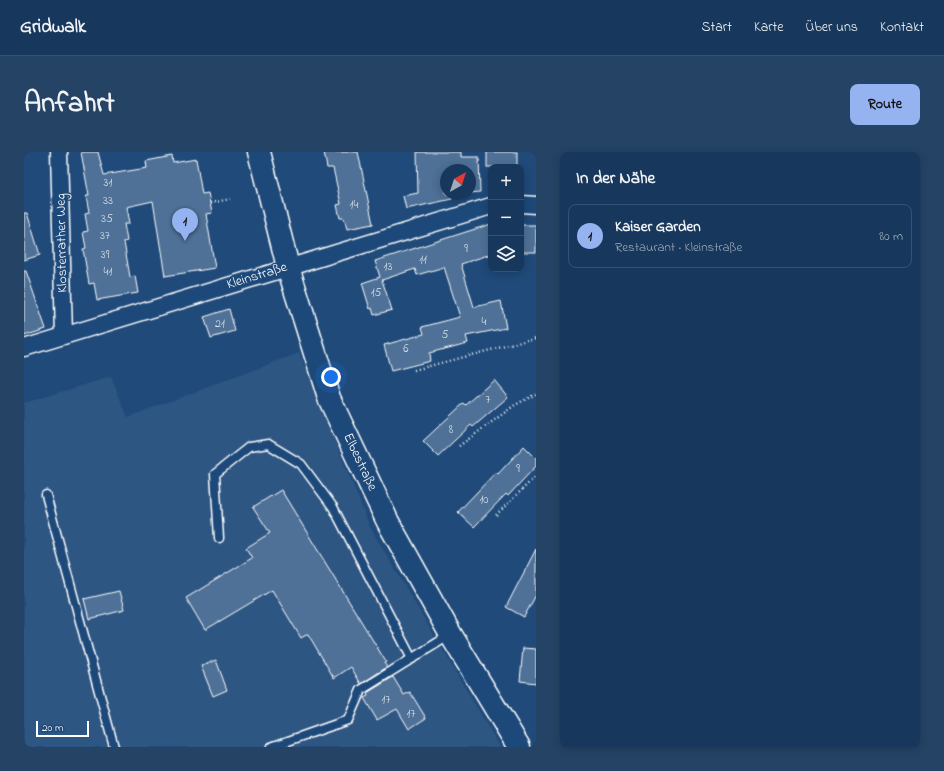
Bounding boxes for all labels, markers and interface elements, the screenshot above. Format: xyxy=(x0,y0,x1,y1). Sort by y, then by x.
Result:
text: Gridwalk xyxy=(20,14,86,41)
text: Start xyxy=(702,17,732,38)
text: Karte xyxy=(754,17,784,38)
text: Über uns xyxy=(806,17,858,38)
text: Kontakt xyxy=(880,17,924,38)
text: Anfahrt xyxy=(24,84,115,125)
button: Route xyxy=(850,84,920,125)
north arrow xyxy=(440,164,476,200)
map controls xyxy=(488,164,524,272)
button: + xyxy=(488,164,524,200)
text: In der Nähe xyxy=(576,166,655,191)
house number: 31 xyxy=(104,174,113,192)
house number: 33 xyxy=(103,192,113,210)
street label: Klosterrather Weg xyxy=(51,193,74,293)
house number: 14 xyxy=(350,196,358,214)
button: − xyxy=(488,200,524,236)
pin: 1 xyxy=(172,208,198,241)
house number: 35 xyxy=(101,210,113,228)
text: Kaiser Garden xyxy=(615,216,701,238)
house number: 37 xyxy=(100,227,110,245)
text: 1 xyxy=(588,227,592,246)
text: 80 m xyxy=(879,227,903,246)
button: layers xyxy=(488,236,524,272)
text: Restaurant · Kleinstraße xyxy=(615,238,742,257)
house number: 9 xyxy=(464,240,468,258)
house number: 39 xyxy=(101,246,110,264)
house number: 11 xyxy=(419,251,427,269)
street label: Kleinstraße xyxy=(224,257,290,295)
house number: 13 xyxy=(384,258,392,276)
house number: 41 xyxy=(104,263,113,281)
house number: 15 xyxy=(371,284,381,302)
house number: 4 xyxy=(482,313,487,331)
house number: 21 xyxy=(215,315,225,333)
house number: 5 xyxy=(442,326,449,344)
house number: 6 xyxy=(403,340,409,358)
your location xyxy=(321,367,341,387)
house number: 7 xyxy=(486,391,491,409)
house number: 8 xyxy=(449,421,454,439)
street label: Elbestraße xyxy=(337,430,383,495)
house number: 9 xyxy=(516,460,520,478)
house number: 10 xyxy=(479,491,489,509)
house number: 17 xyxy=(382,691,390,709)
house number: 17 xyxy=(407,705,415,723)
scale bar xyxy=(36,719,89,738)
text: 20 m xyxy=(42,720,64,736)

